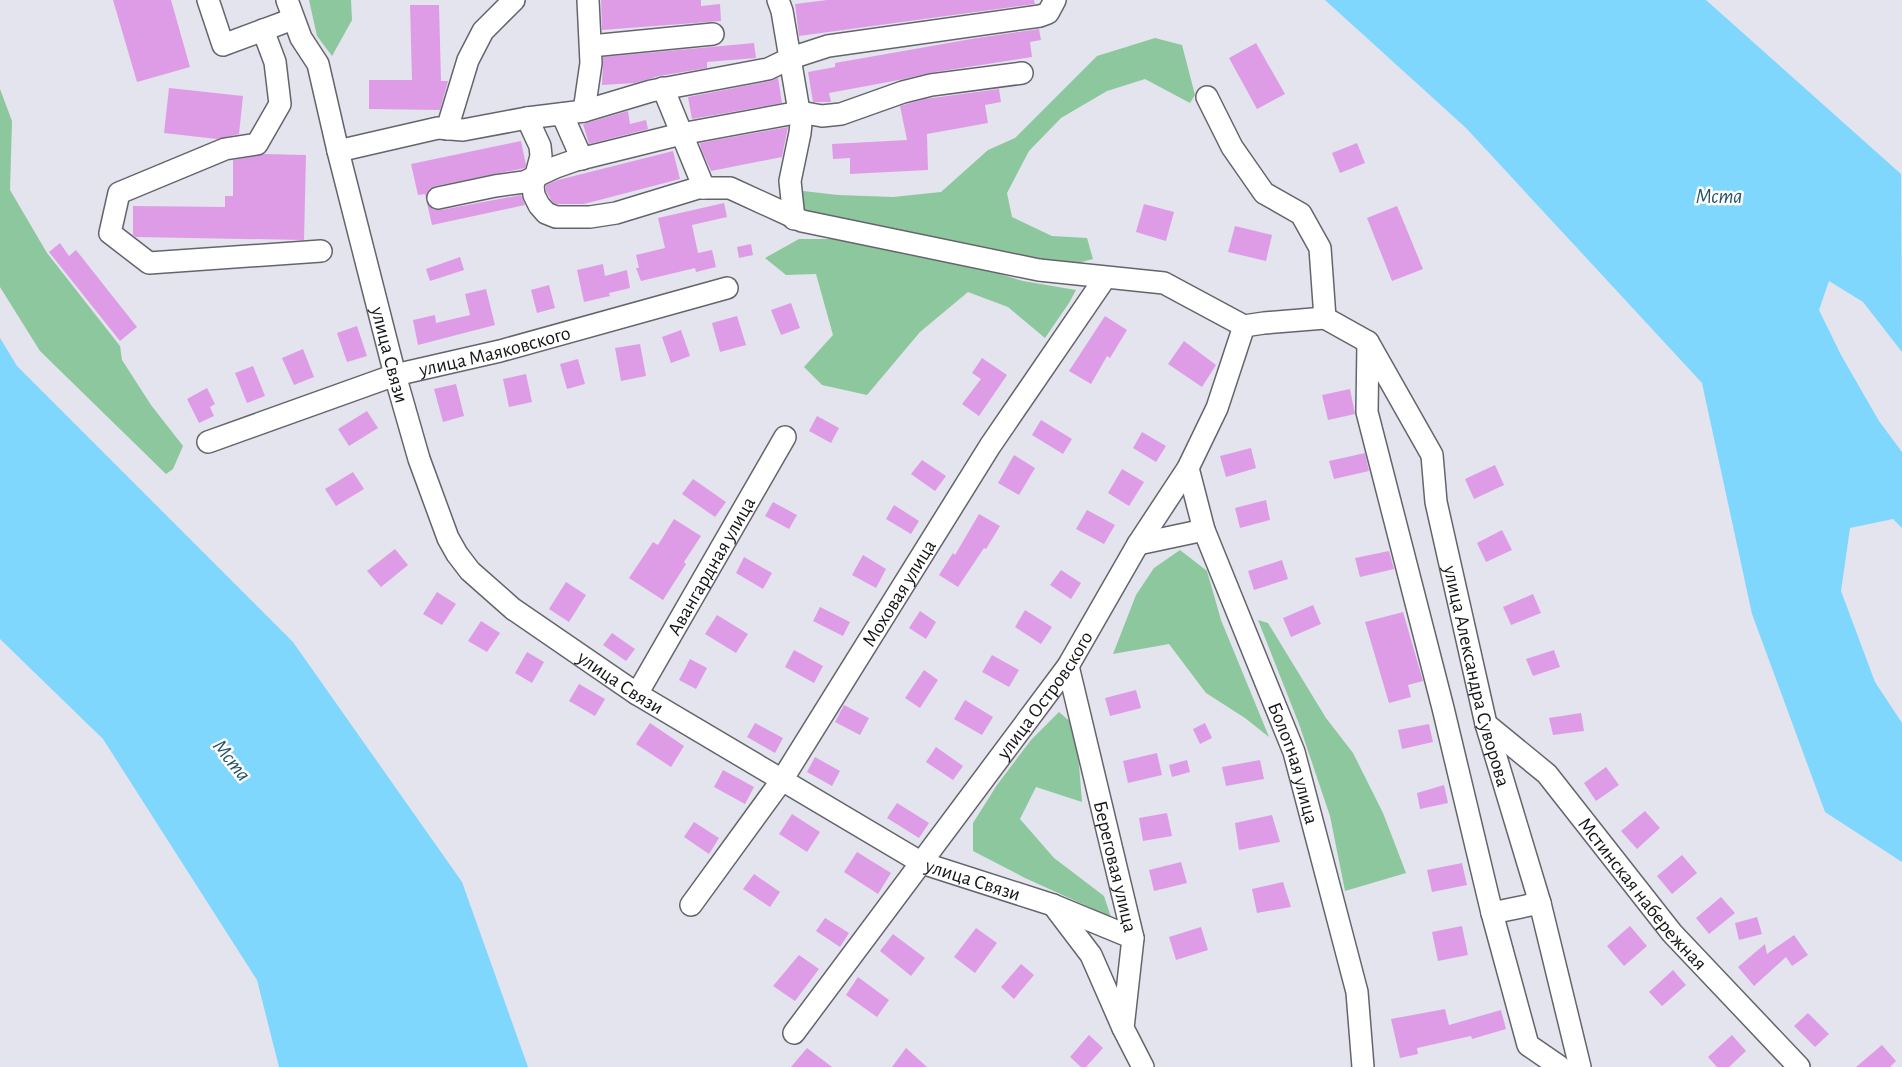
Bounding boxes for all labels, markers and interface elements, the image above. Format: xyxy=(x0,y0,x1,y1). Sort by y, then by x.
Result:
water label: Мста xyxy=(1696,186,1742,207)
street label: улица Связи xyxy=(367,304,411,405)
street label: улица Маяковского xyxy=(416,323,573,380)
street label: Авангардная улица xyxy=(664,494,759,639)
street label: Моховая улица xyxy=(859,536,940,650)
street label: улица Александра Суворова xyxy=(1439,563,1513,789)
street label: улица Островского xyxy=(993,628,1097,764)
street label: улица Связи xyxy=(573,647,667,718)
street label: Болотная улица xyxy=(1264,699,1321,826)
water label: Мста xyxy=(209,736,254,785)
street label: Береговая улица xyxy=(1090,799,1140,934)
street label: Мстинская набережная xyxy=(1574,814,1710,974)
street label: улица Связи xyxy=(922,855,1023,905)

